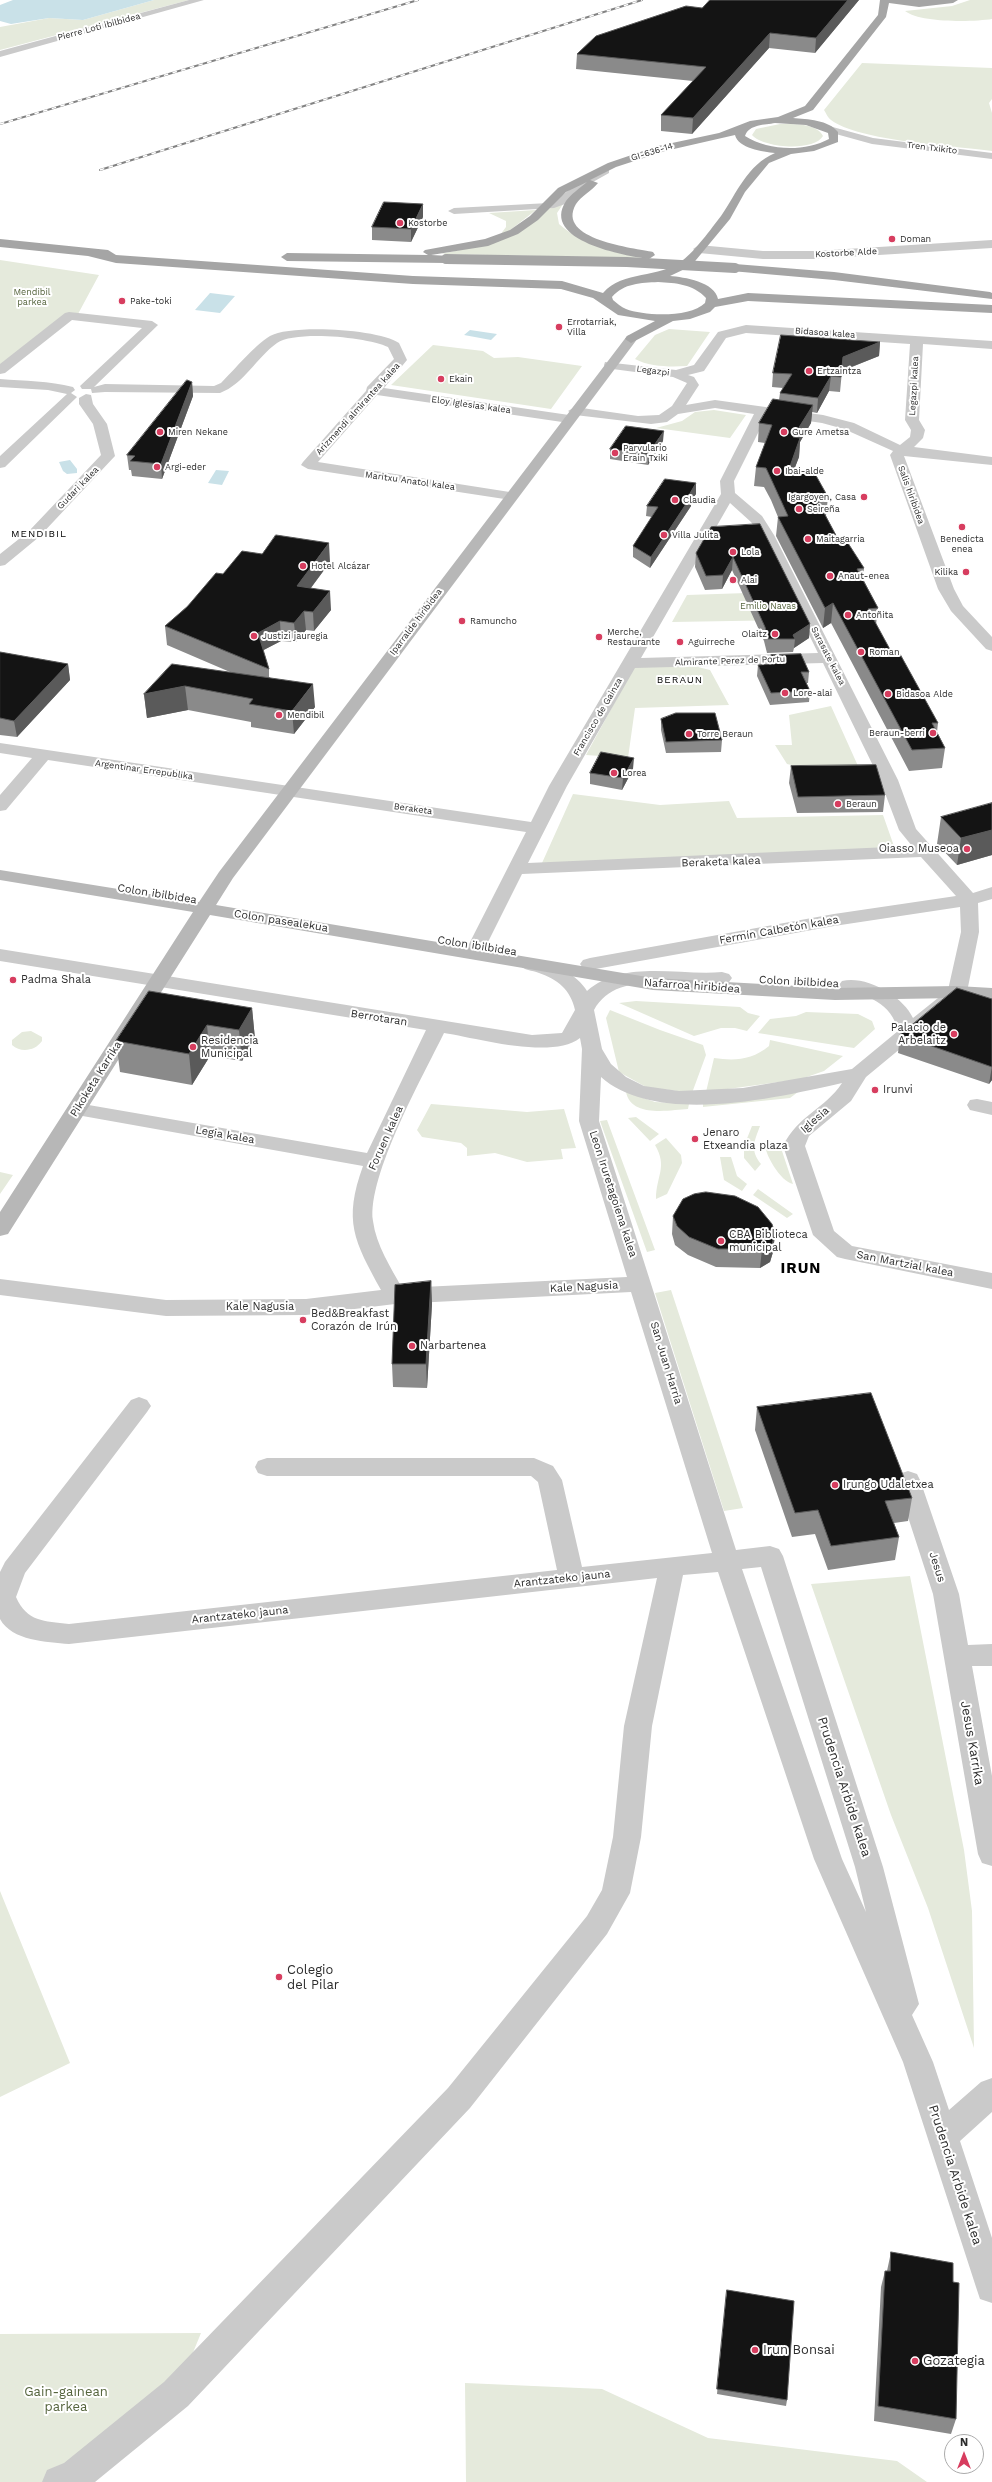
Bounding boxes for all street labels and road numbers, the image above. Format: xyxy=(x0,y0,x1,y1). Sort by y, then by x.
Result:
street label: Pierre Loti ibilbidea xyxy=(56,11,142,43)
street label: Tren Txikito xyxy=(906,140,958,156)
street label: GI-636-14 xyxy=(630,141,674,163)
street label: Kostorbe Alde xyxy=(815,246,877,260)
street label: Bidasoa kalea xyxy=(794,326,856,340)
street label: Legazpi kalea xyxy=(907,356,921,416)
street label: Arizmendi almirantea kalea xyxy=(314,361,402,457)
street label: Legazpi xyxy=(636,364,670,378)
street label: Eloy Iglesias kalea xyxy=(431,394,511,416)
street label: Gudari kalea xyxy=(55,464,101,512)
street label: Salis hiribidea xyxy=(895,464,927,526)
street label: Maritxu Anatol kalea xyxy=(364,469,456,493)
street label: Iparralde hiribidea xyxy=(388,587,444,657)
street label: Sarasate kalea xyxy=(809,625,847,687)
street label: Almirante Perez de Portu xyxy=(675,654,785,668)
street label: Francisco de Gainza xyxy=(571,676,625,758)
street label: Argentinar Errepublika xyxy=(94,758,194,782)
street label: Beraketa xyxy=(393,801,433,817)
street label: Beraketa kalea xyxy=(681,854,761,870)
street label: Colon ibilbidea xyxy=(116,881,198,907)
street label: Colon pasealekua xyxy=(233,907,329,935)
street label: Fermín Calbetón kalea xyxy=(718,913,840,947)
street label: Colon ibilbidea xyxy=(436,933,518,959)
street label: Colon ibilbidea xyxy=(759,973,839,991)
street label: Nafarroa hiribidea xyxy=(644,976,740,996)
street label: Berrotaran xyxy=(350,1007,408,1029)
street label: Pikoketa Karrika xyxy=(67,1039,125,1119)
street label: Foruen kalea xyxy=(366,1104,406,1172)
street label: Iglesia xyxy=(798,1104,832,1136)
street label: Legia kalea xyxy=(194,1123,256,1147)
street label: Leon Iruretagoiena kalea xyxy=(586,1129,640,1259)
street label: San Martzial kalea xyxy=(855,1248,955,1280)
street label: Kale Nagusia xyxy=(549,1279,619,1295)
street label: Kale Nagusia xyxy=(226,1300,294,1314)
street label: San Juan Harria xyxy=(647,1320,685,1406)
street label: Jesus xyxy=(926,1550,948,1584)
street label: Arantzateko jauna xyxy=(513,1567,611,1591)
street label: Arantzateko jauna xyxy=(191,1603,289,1627)
street label: Jesus Karrika xyxy=(957,1700,987,1786)
street label: Prudencia Arbide kalea xyxy=(814,1715,874,1859)
street label: Prudencia Arbide kalea xyxy=(925,2103,985,2247)

